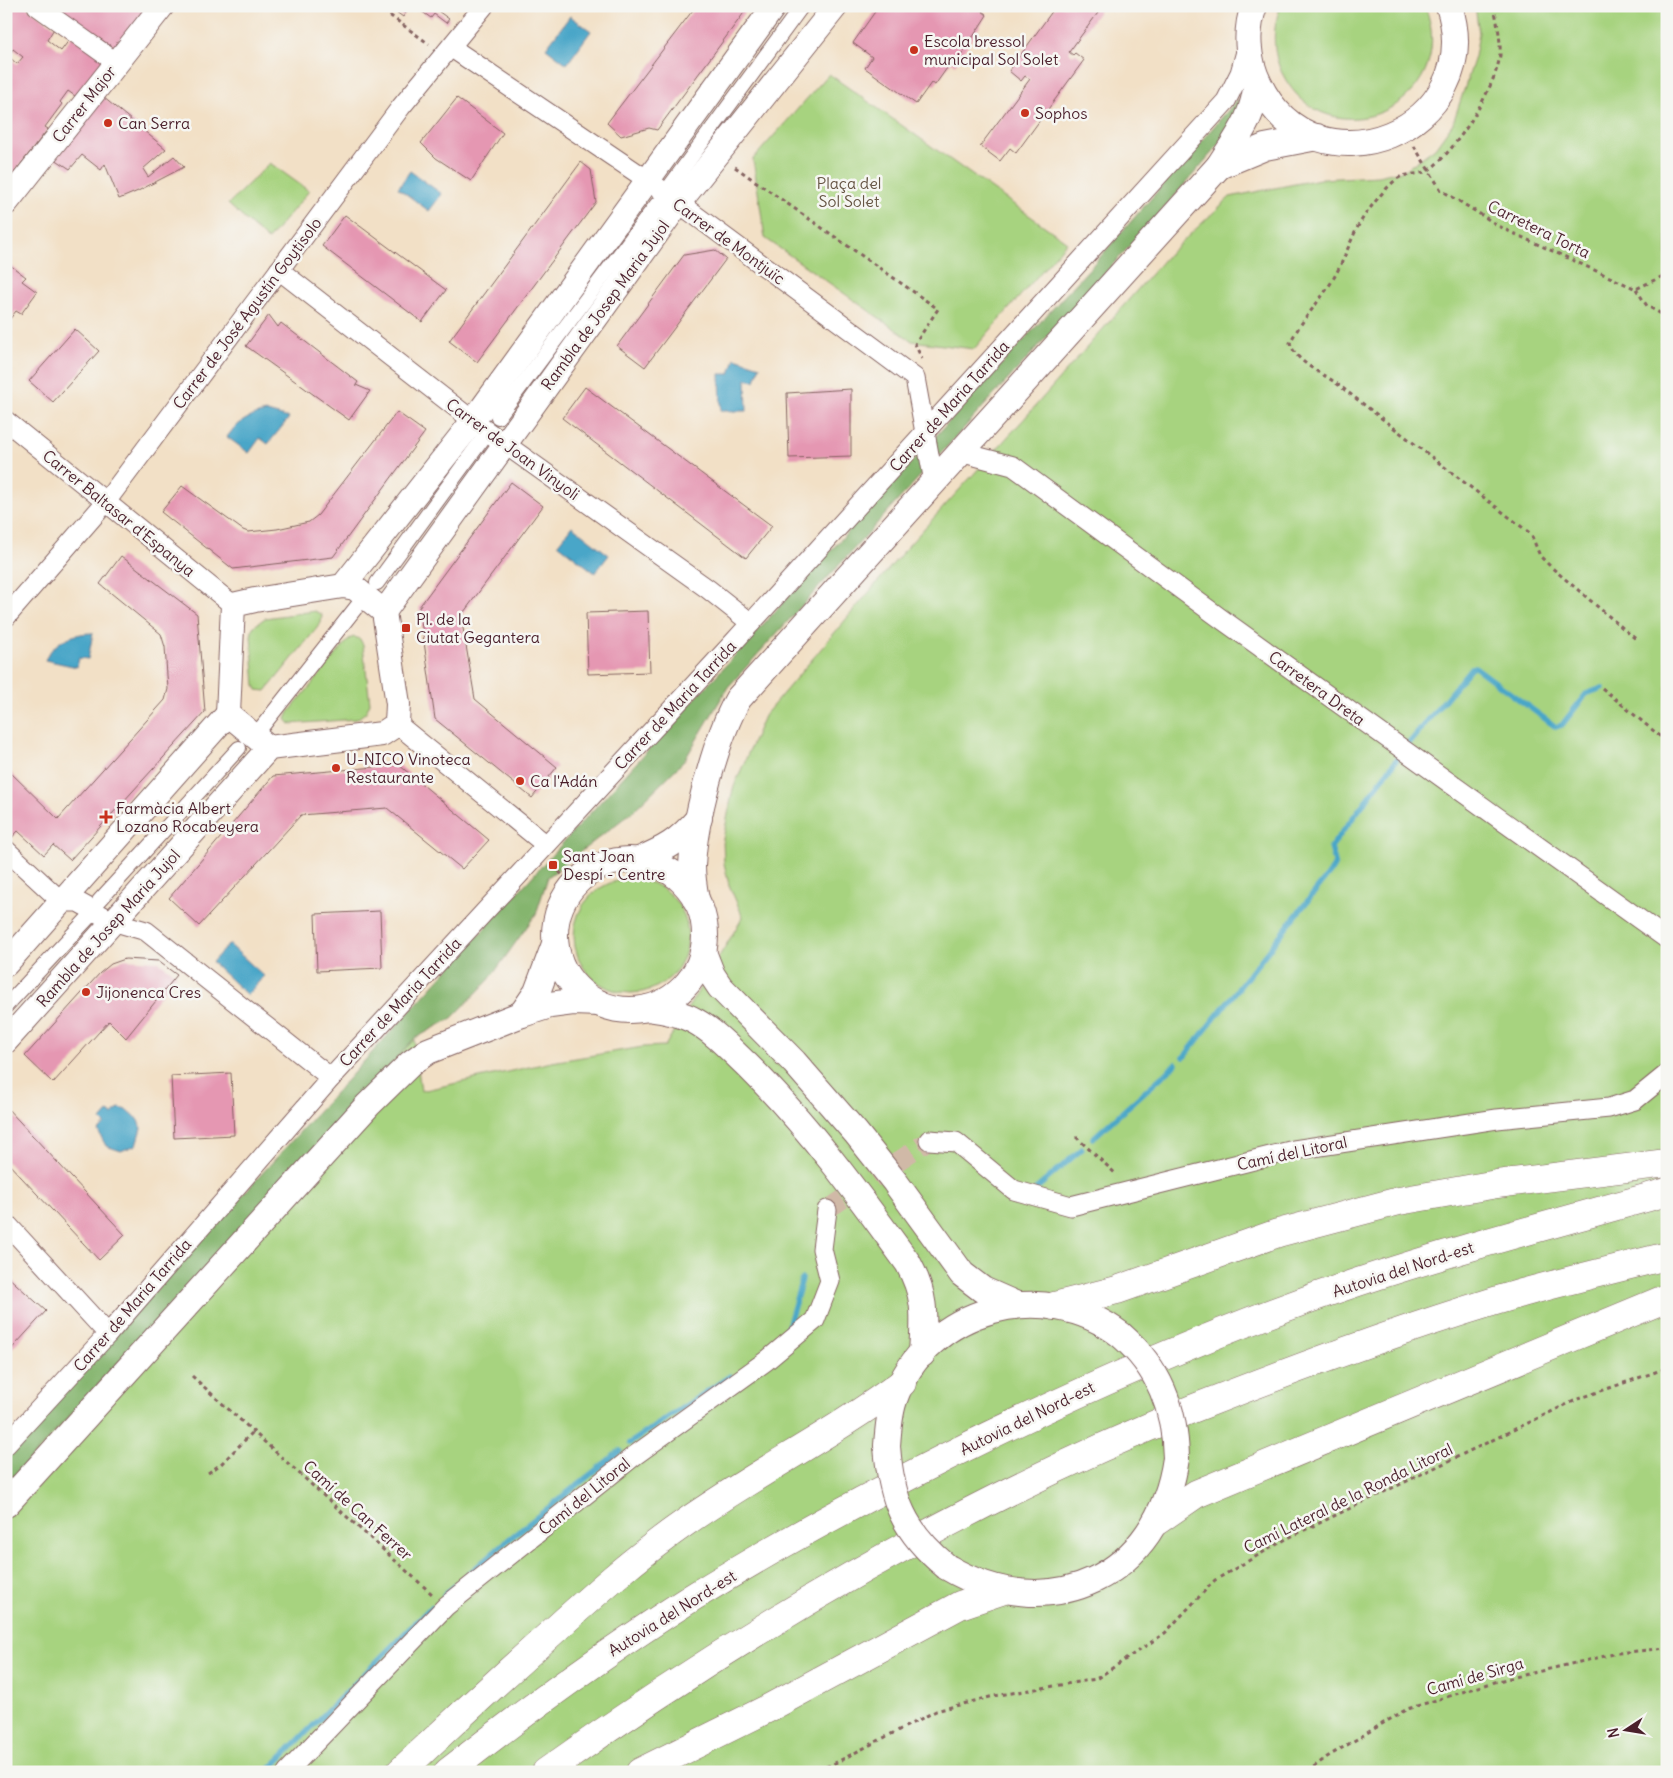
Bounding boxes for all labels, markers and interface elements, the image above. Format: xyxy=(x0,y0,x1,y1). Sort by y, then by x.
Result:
place label: Escola bressol municipal Sol Solet xyxy=(924,31,1059,69)
marker: Escola bressol municipal Sol Solet xyxy=(908,44,920,56)
street label: Carrer Major xyxy=(48,61,121,146)
place label: Sophos xyxy=(1035,103,1088,123)
marker: Sophos xyxy=(1019,107,1031,119)
place label: Can Serra xyxy=(118,113,190,133)
marker: Can Serra xyxy=(102,117,114,129)
park label: Plaça del Sol Solet xyxy=(817,173,881,211)
street label: Carrer de Montjuïc xyxy=(669,194,789,288)
street label: Carretera Torta xyxy=(1485,196,1593,262)
street label: Carrer de José Agustín Goytisolo xyxy=(168,213,326,413)
street label: Rambla de Josep Maria Jujol xyxy=(537,216,673,394)
street label: Carrer de Maria Tarrida xyxy=(885,336,1013,476)
street label: Carrer de Joan Vinyoli xyxy=(442,394,584,504)
street label: Carrer Baltasar d'Espanya xyxy=(39,445,199,581)
place label: Pl. de la Ciutat Gegantera xyxy=(416,609,540,647)
marker: Pl. de la Ciutat Gegantera xyxy=(400,622,412,634)
street label: Carrer de Maria Tarrida xyxy=(610,636,740,774)
street label: Carretera Dreta xyxy=(1265,646,1369,730)
place label: U-NICO Vinoteca Restaurante xyxy=(346,749,471,787)
marker: U-NICO Vinoteca Restaurante xyxy=(330,762,342,774)
place label: Ca l'Adán xyxy=(530,771,597,791)
marker: Ca l'Adán xyxy=(514,775,526,787)
place label: Farmàcia Albert Lozano Rocabeyera xyxy=(116,798,259,836)
marker: Farmàcia Albert Lozano Rocabeyera xyxy=(100,811,112,823)
street label: Rambla de Josep Maria Jujol xyxy=(32,845,184,1011)
place label: Sant Joan Despí - Centre xyxy=(563,846,665,884)
marker: Sant Joan Despí - Centre xyxy=(547,859,559,871)
street label: Carrer de Maria Tarrida xyxy=(335,933,465,1071)
place label: Jijonenca Cres xyxy=(96,982,201,1002)
marker: Jijonenca Cres xyxy=(80,986,92,998)
street label: Camí del Litoral xyxy=(1235,1132,1349,1174)
street label: Carrer de Maria Tarrida xyxy=(69,1234,195,1376)
street label: Autovia del Nord-est xyxy=(1330,1237,1477,1301)
street label: Autovia del Nord-est xyxy=(956,1376,1098,1459)
street label: Camí Lateral de la Ronda Litoral xyxy=(1240,1439,1456,1557)
street label: Camí del Litoral xyxy=(534,1453,634,1539)
street label: Camí de Can Ferrer xyxy=(299,1456,417,1565)
street label: Autovia del Nord-est xyxy=(604,1565,740,1660)
street label: Camí de Sirga xyxy=(1424,1653,1526,1699)
north arrow xyxy=(1600,1706,1650,1756)
text: N xyxy=(1603,1726,1623,1739)

